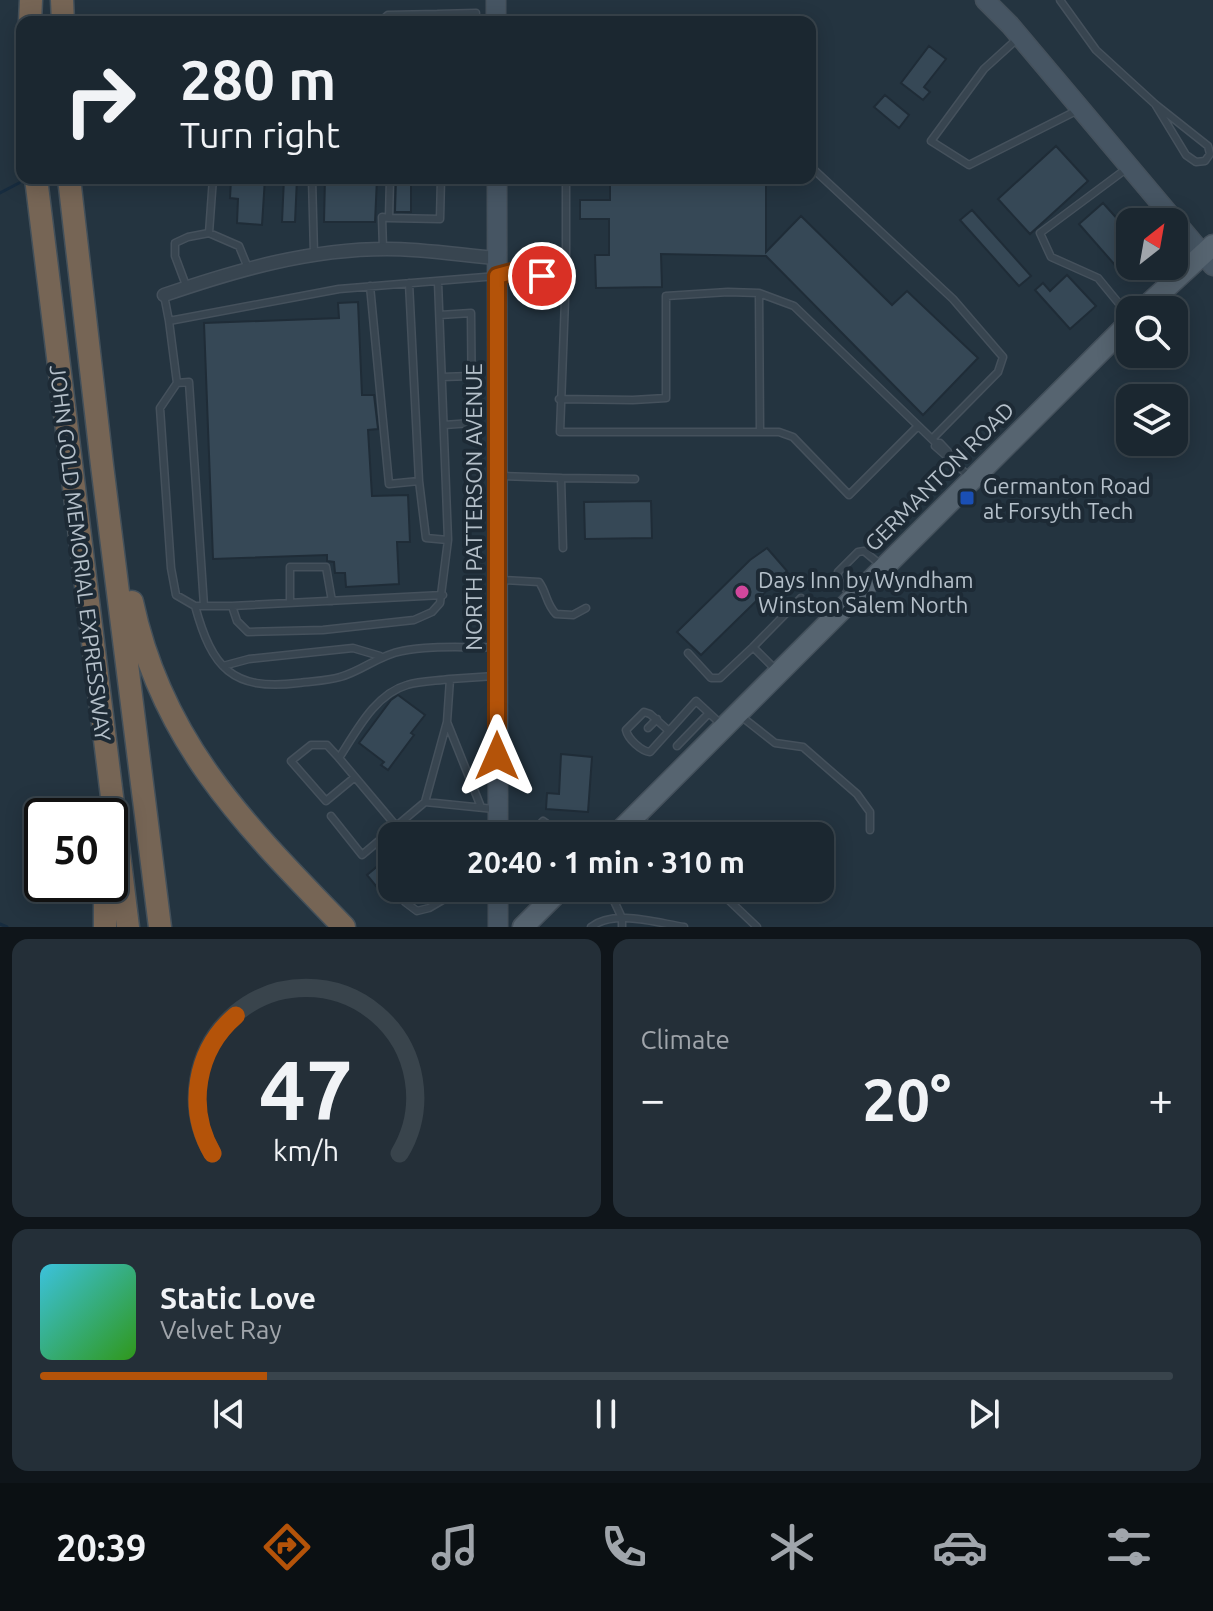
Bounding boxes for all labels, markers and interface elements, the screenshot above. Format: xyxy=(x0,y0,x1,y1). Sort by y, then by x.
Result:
icon: right xyxy=(48,48,152,152)
text: 280 m xyxy=(180,48,336,111)
text: Turn right xyxy=(180,114,340,155)
north arrow xyxy=(1116,208,1188,280)
map controls xyxy=(1116,208,1188,456)
pin xyxy=(508,242,576,310)
icon: arrive xyxy=(520,254,564,298)
button: search xyxy=(1116,296,1188,368)
street label: NORTH PATTERSON AVENUE xyxy=(461,363,486,651)
street label: JOHN GOLD MEMORIAL EXPRESSWAY xyxy=(46,364,117,743)
button: layers xyxy=(1116,384,1188,456)
street label: GERMANTON ROAD xyxy=(860,397,1018,555)
place label: Germanton Road at Forsyth Tech xyxy=(983,473,1151,523)
marker: Germanton Road at Forsyth Tech xyxy=(958,489,976,507)
place label: Days Inn by Wyndham Winston Salem North xyxy=(758,567,974,617)
marker: Days Inn by Wyndham Winston Salem North xyxy=(733,583,751,601)
position arrow xyxy=(455,714,539,798)
speed limit sign: 50 xyxy=(24,798,128,902)
text: 20:40 · 1 min · 310 m xyxy=(467,845,745,879)
text: Climate xyxy=(641,1025,730,1054)
text: 47 xyxy=(259,1042,353,1136)
text: 20° xyxy=(862,1065,951,1132)
text: − xyxy=(641,1074,665,1123)
text: + xyxy=(1148,1074,1173,1123)
text: km/h xyxy=(273,1134,339,1166)
text: Static Love xyxy=(160,1281,316,1315)
text: Velvet Ray xyxy=(160,1315,282,1344)
icon: previous xyxy=(207,1392,251,1436)
icon: pause xyxy=(584,1392,628,1436)
icon: next xyxy=(962,1392,1006,1436)
icon: directions xyxy=(259,1519,315,1575)
icon: music xyxy=(427,1519,483,1575)
icon: phone xyxy=(596,1519,652,1575)
icon: climate xyxy=(764,1519,820,1575)
icon: car xyxy=(932,1519,988,1575)
icon: filters xyxy=(1101,1519,1157,1575)
text: 20:39 xyxy=(56,1527,146,1568)

